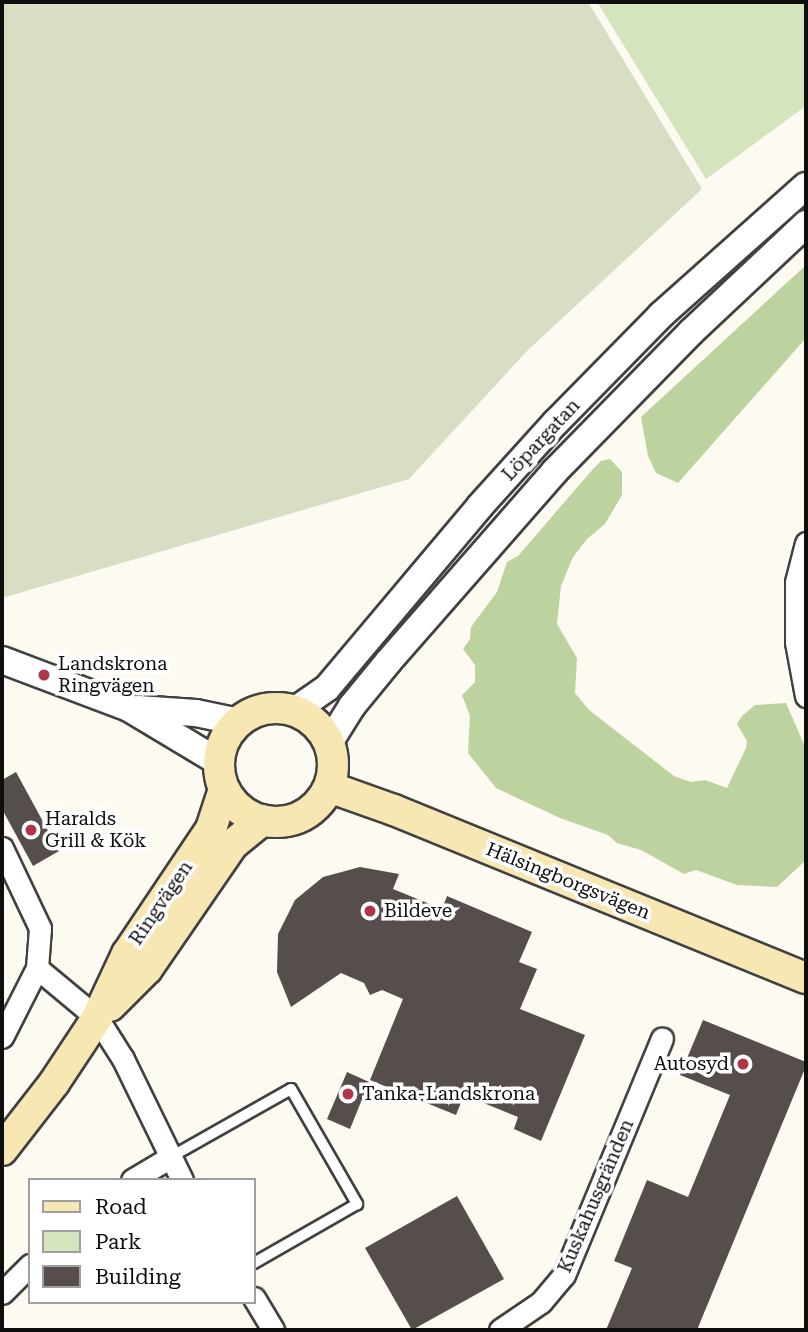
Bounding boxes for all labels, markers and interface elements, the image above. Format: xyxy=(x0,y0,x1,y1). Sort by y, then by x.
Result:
street label: Löpargatan xyxy=(497,394,585,486)
place label: Landskrona Ringvägen xyxy=(58,653,168,697)
marker: Landskrona Ringvägen xyxy=(36,667,52,683)
place label: Haralds Grill & Kök xyxy=(45,808,146,852)
marker: Haralds Grill & Kök xyxy=(23,822,39,838)
street label: Hälsingborgsvägen xyxy=(483,838,653,924)
street label: Ringvägen xyxy=(125,857,197,949)
place label: Bildeve xyxy=(384,900,452,922)
marker: Bildeve xyxy=(362,903,378,919)
place label: Autosyd xyxy=(654,1053,729,1075)
marker: Autosyd xyxy=(735,1056,751,1072)
place label: Tanka-Landskrona xyxy=(362,1083,535,1105)
marker: Tanka-Landskrona xyxy=(340,1086,356,1102)
street label: Kuskahusgränden xyxy=(553,1116,639,1276)
legend xyxy=(28,1178,256,1304)
text: Road xyxy=(95,1195,147,1219)
text: Park xyxy=(95,1230,141,1254)
text: Building xyxy=(95,1265,181,1289)

